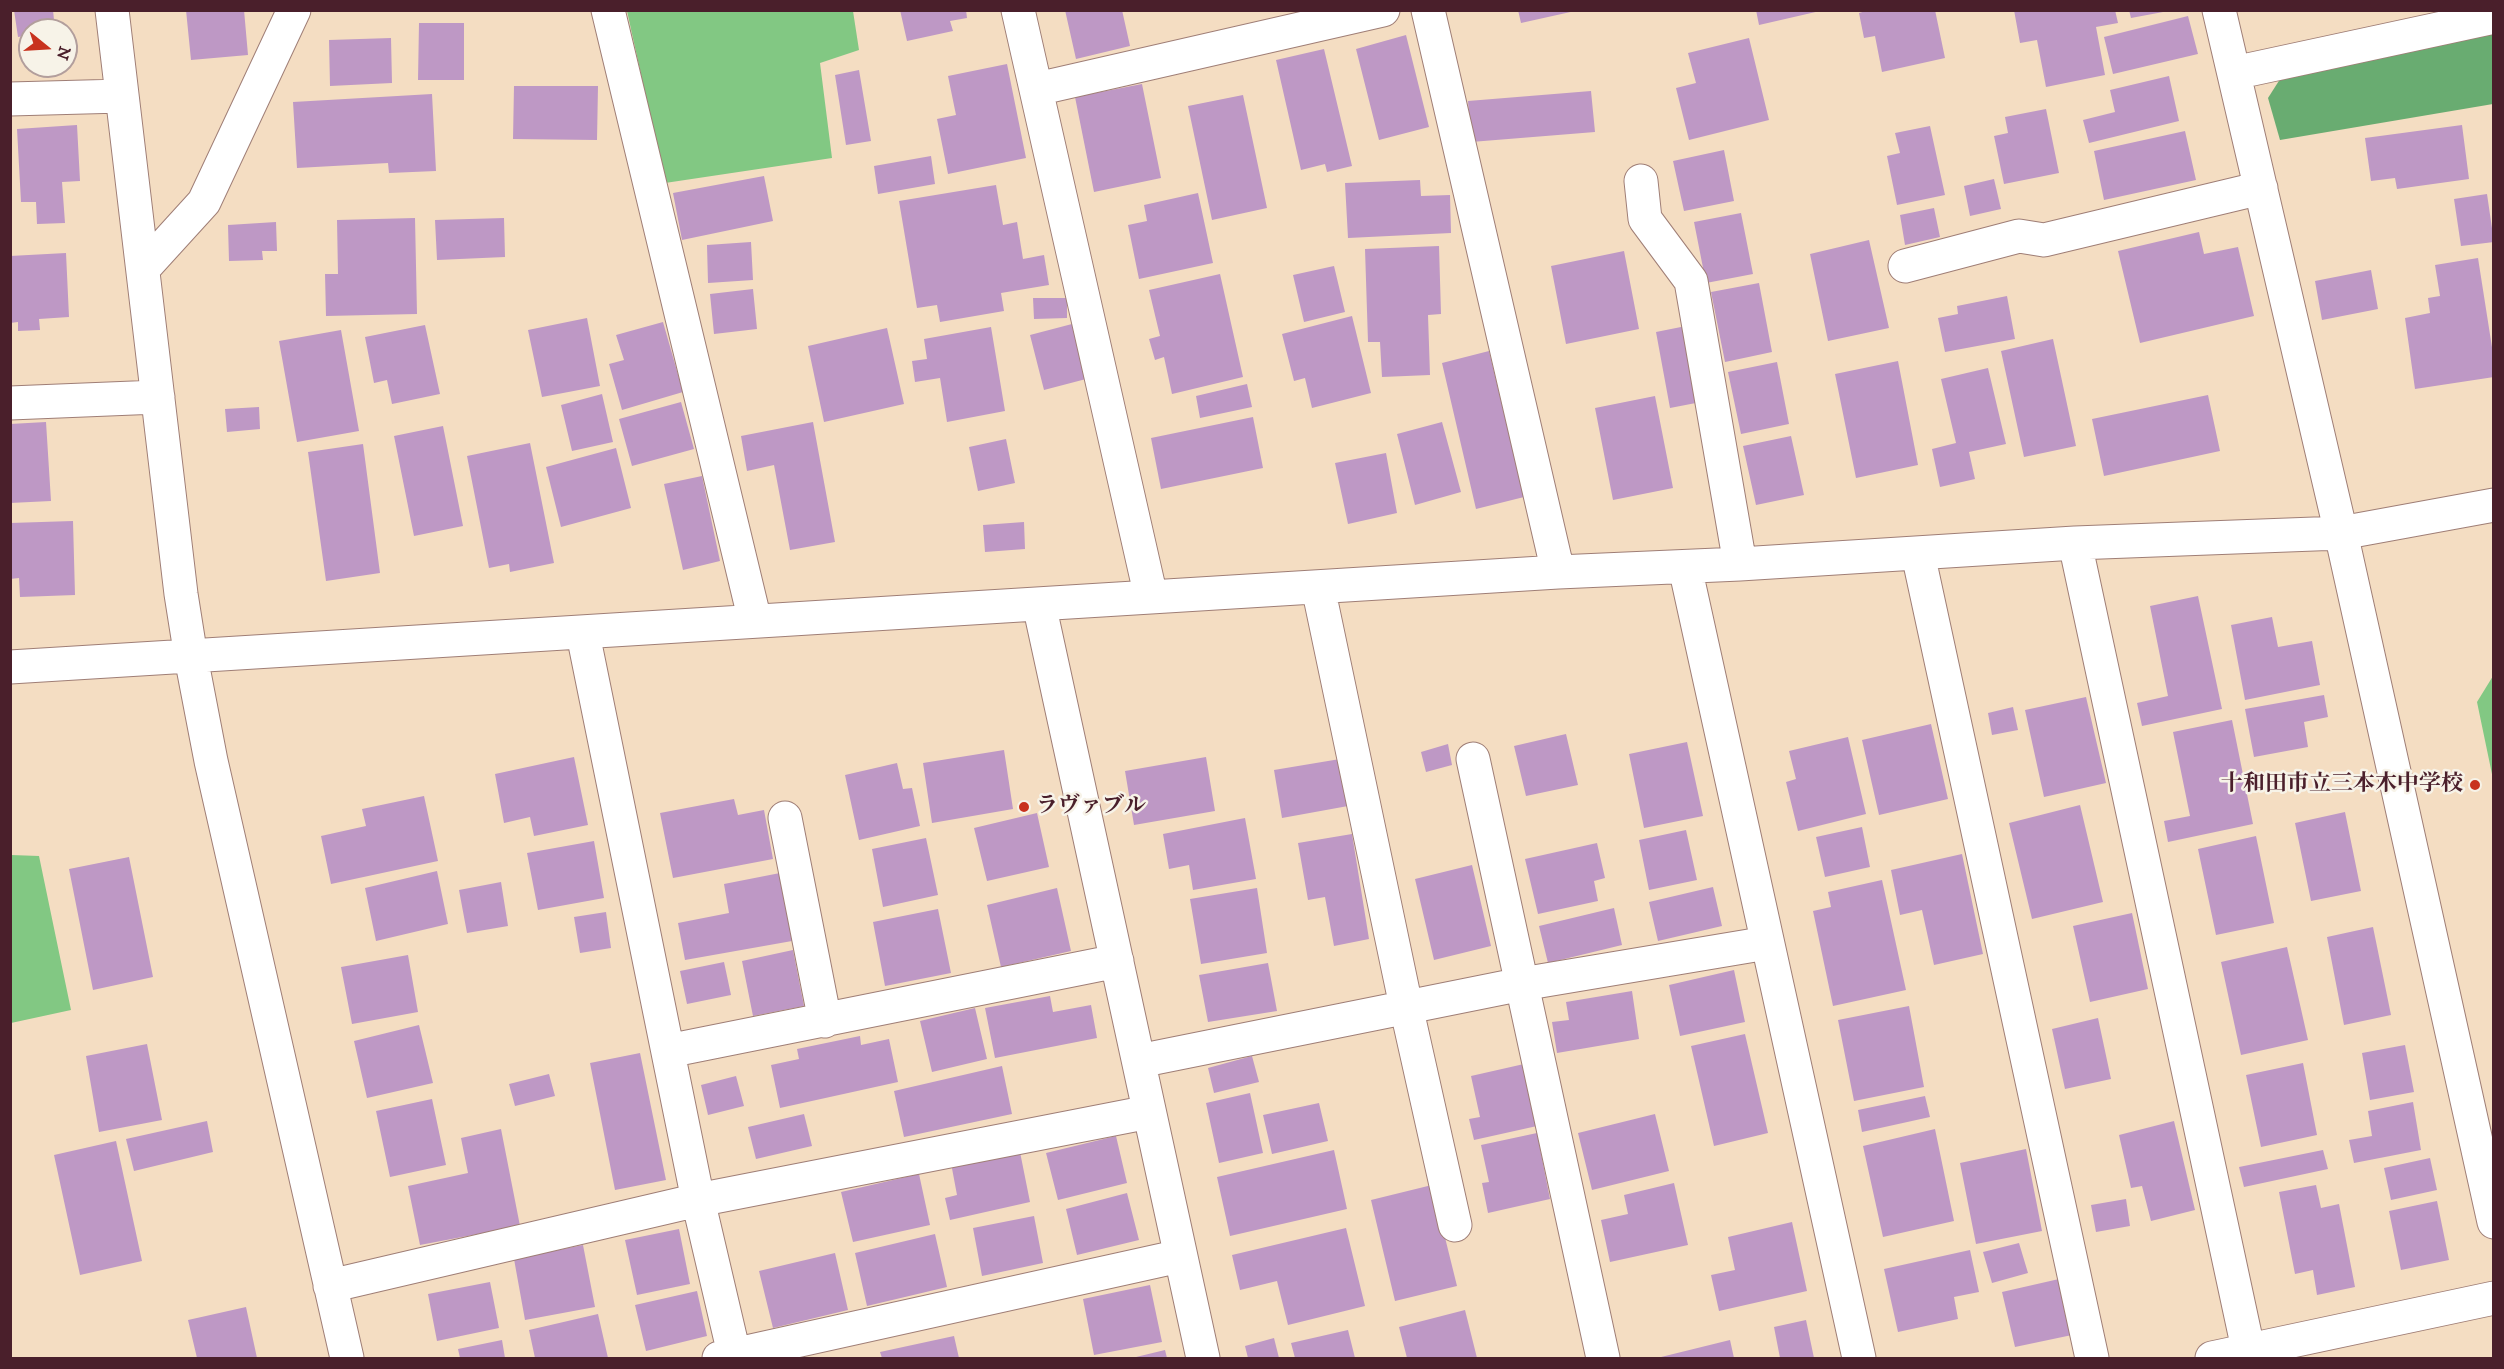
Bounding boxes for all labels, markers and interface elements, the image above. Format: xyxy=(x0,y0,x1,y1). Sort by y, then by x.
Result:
north arrow xyxy=(18,18,78,78)
text: N xyxy=(52,44,75,62)
place label: 十和田市立三本木中学校 xyxy=(2221,772,2463,798)
marker: 十和田市立三本木中学校 xyxy=(2468,778,2482,792)
place label: ラヴァブル xyxy=(1036,794,1146,820)
marker: ラヴァブル xyxy=(1017,800,1031,814)

